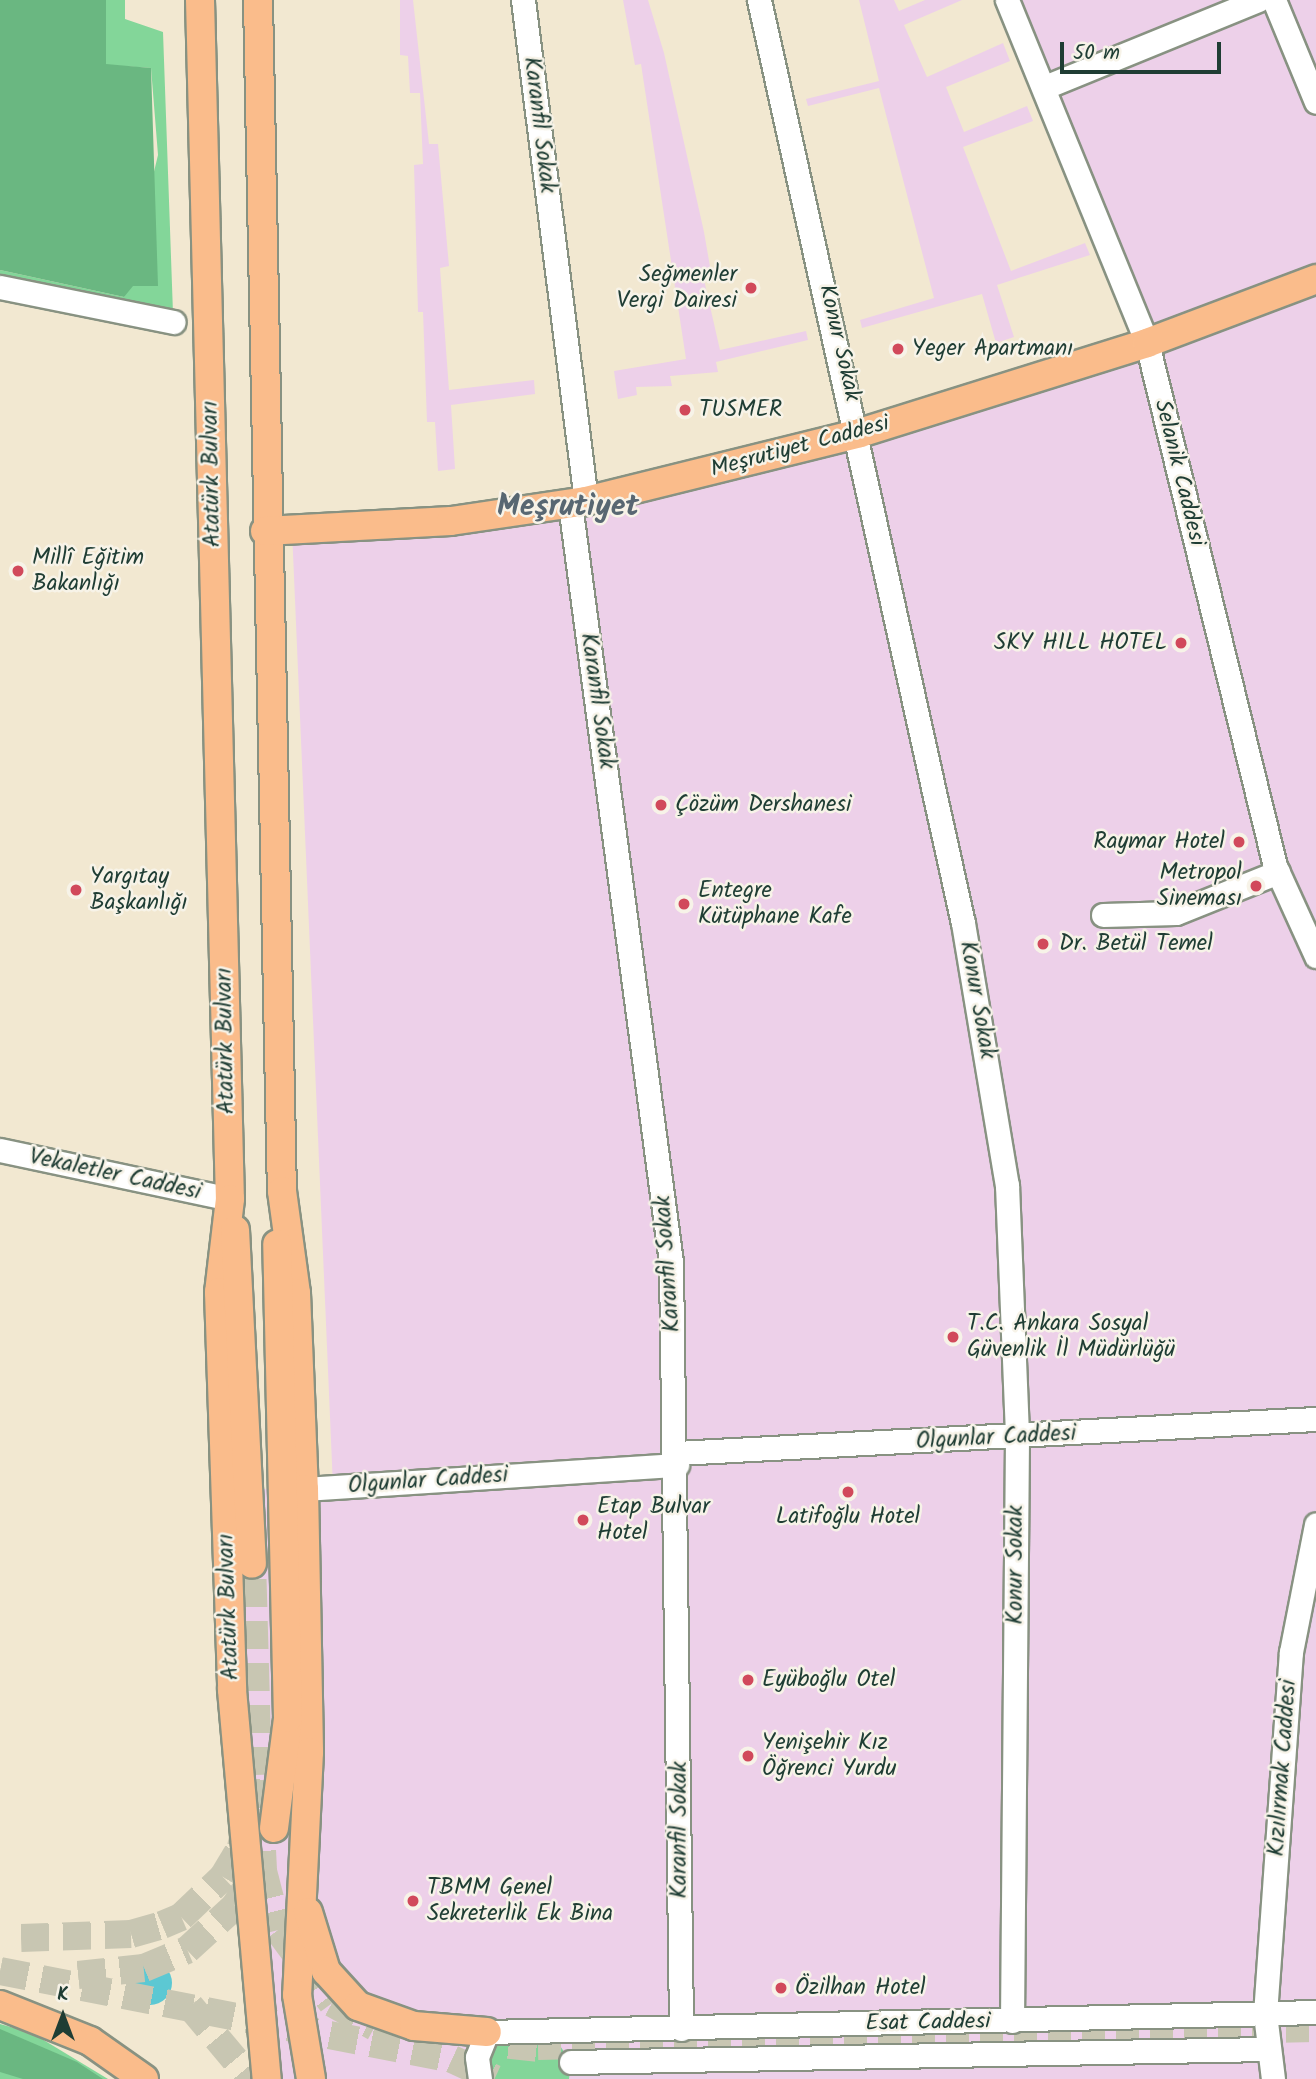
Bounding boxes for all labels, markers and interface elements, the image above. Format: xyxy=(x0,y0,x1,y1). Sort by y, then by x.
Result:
scale bar xyxy=(1064,28,1225,72)
text: 50 m xyxy=(1073,37,1120,70)
street label: Karanfil Sokak xyxy=(517,55,561,195)
place label: Seğmenler Vergi Dairesi xyxy=(617,261,737,315)
marker: Seğmenler Vergi Dairesi xyxy=(743,280,759,296)
street label: Konur Sokak xyxy=(812,282,866,404)
place label: Yeger Apartmanı xyxy=(912,335,1073,363)
marker: Yeger Apartmanı xyxy=(890,341,906,357)
place label: TUSMER xyxy=(699,396,782,424)
street label: Selanik Caddesi xyxy=(1147,397,1211,549)
street label: Atatürk Bulvarı xyxy=(197,400,227,548)
marker: TUSMER xyxy=(677,402,693,418)
street label: Meşrutiyet Caddesi xyxy=(708,410,892,484)
district label: Meşrutiyet xyxy=(497,489,639,525)
place label: Millî Eğitim Bakanlığı xyxy=(32,544,144,598)
marker: Millî Eğitim Bakanlığı xyxy=(10,563,26,579)
place label: SKY HILL HOTEL xyxy=(994,629,1167,657)
street label: Karanfil Sokak xyxy=(574,631,620,771)
marker: SKY HILL HOTEL xyxy=(1173,635,1189,651)
place label: Çözüm Dershanesi xyxy=(675,791,852,819)
marker: Çözüm Dershanesi xyxy=(653,797,669,813)
place label: Raymar Hotel xyxy=(1093,828,1225,856)
marker: Raymar Hotel xyxy=(1231,834,1247,850)
place label: Metropol Sineması xyxy=(1157,859,1242,913)
place label: Yargıtay Başkanlığı xyxy=(90,863,187,917)
place label: Entegre Kütüphane Kafe xyxy=(698,877,852,931)
marker: Metropol Sineması xyxy=(1248,878,1264,894)
marker: Yargıtay Başkanlığı xyxy=(68,882,84,898)
marker: Entegre Kütüphane Kafe xyxy=(676,896,692,912)
place label: Dr. Betül Temel xyxy=(1059,930,1213,958)
marker: Dr. Betül Temel xyxy=(1033,934,1053,954)
street label: Konur Sokak xyxy=(953,939,1001,1061)
street label: Atatürk Bulvarı xyxy=(211,967,241,1115)
street label: Vekaletler Caddesi xyxy=(27,1143,203,1207)
street label: Karanfil Sokak xyxy=(649,1195,687,1333)
place label: T.C. Ankara Sosyal Güvenlik İl Müdürlüğü xyxy=(967,1310,1175,1364)
marker: T.C. Ankara Sosyal Güvenlik İl Müdürlüğü xyxy=(945,1329,961,1345)
street label: Olgunlar Caddesi xyxy=(915,1420,1077,1456)
street label: Olgunlar Caddesi xyxy=(347,1462,509,1500)
marker: Latifoğlu Hotel xyxy=(840,1484,856,1500)
place label: Etap Bulvar Hotel xyxy=(597,1493,710,1547)
place label: Latifoğlu Hotel xyxy=(776,1503,920,1531)
street label: Konur Sokak xyxy=(1002,1505,1030,1625)
marker: Etap Bulvar Hotel xyxy=(575,1512,591,1528)
street label: Atatürk Bulvarı xyxy=(213,1533,245,1681)
place label: Eyüboğlu Otel xyxy=(762,1666,895,1694)
marker: Eyüboğlu Otel xyxy=(740,1672,756,1688)
street label: Kızılırmak Caddesi xyxy=(1263,1679,1303,1857)
place label: Yenişehir Kız Öğrenci Yurdu xyxy=(762,1729,897,1783)
marker: Yenişehir Kız Öğrenci Yurdu xyxy=(740,1748,756,1764)
street label: Karanfil Sokak xyxy=(666,1761,694,1899)
place label: TBMM Genel Sekreterlik Ek Bina xyxy=(427,1874,613,1928)
marker: TBMM Genel Sekreterlik Ek Bina xyxy=(405,1893,421,1909)
place label: Özilhan Hotel xyxy=(795,1974,926,2002)
text: K xyxy=(57,1980,69,2010)
marker: Özilhan Hotel xyxy=(773,1980,789,1996)
north arrow xyxy=(28,1981,98,2051)
street label: Esat Caddesi xyxy=(865,2008,991,2038)

